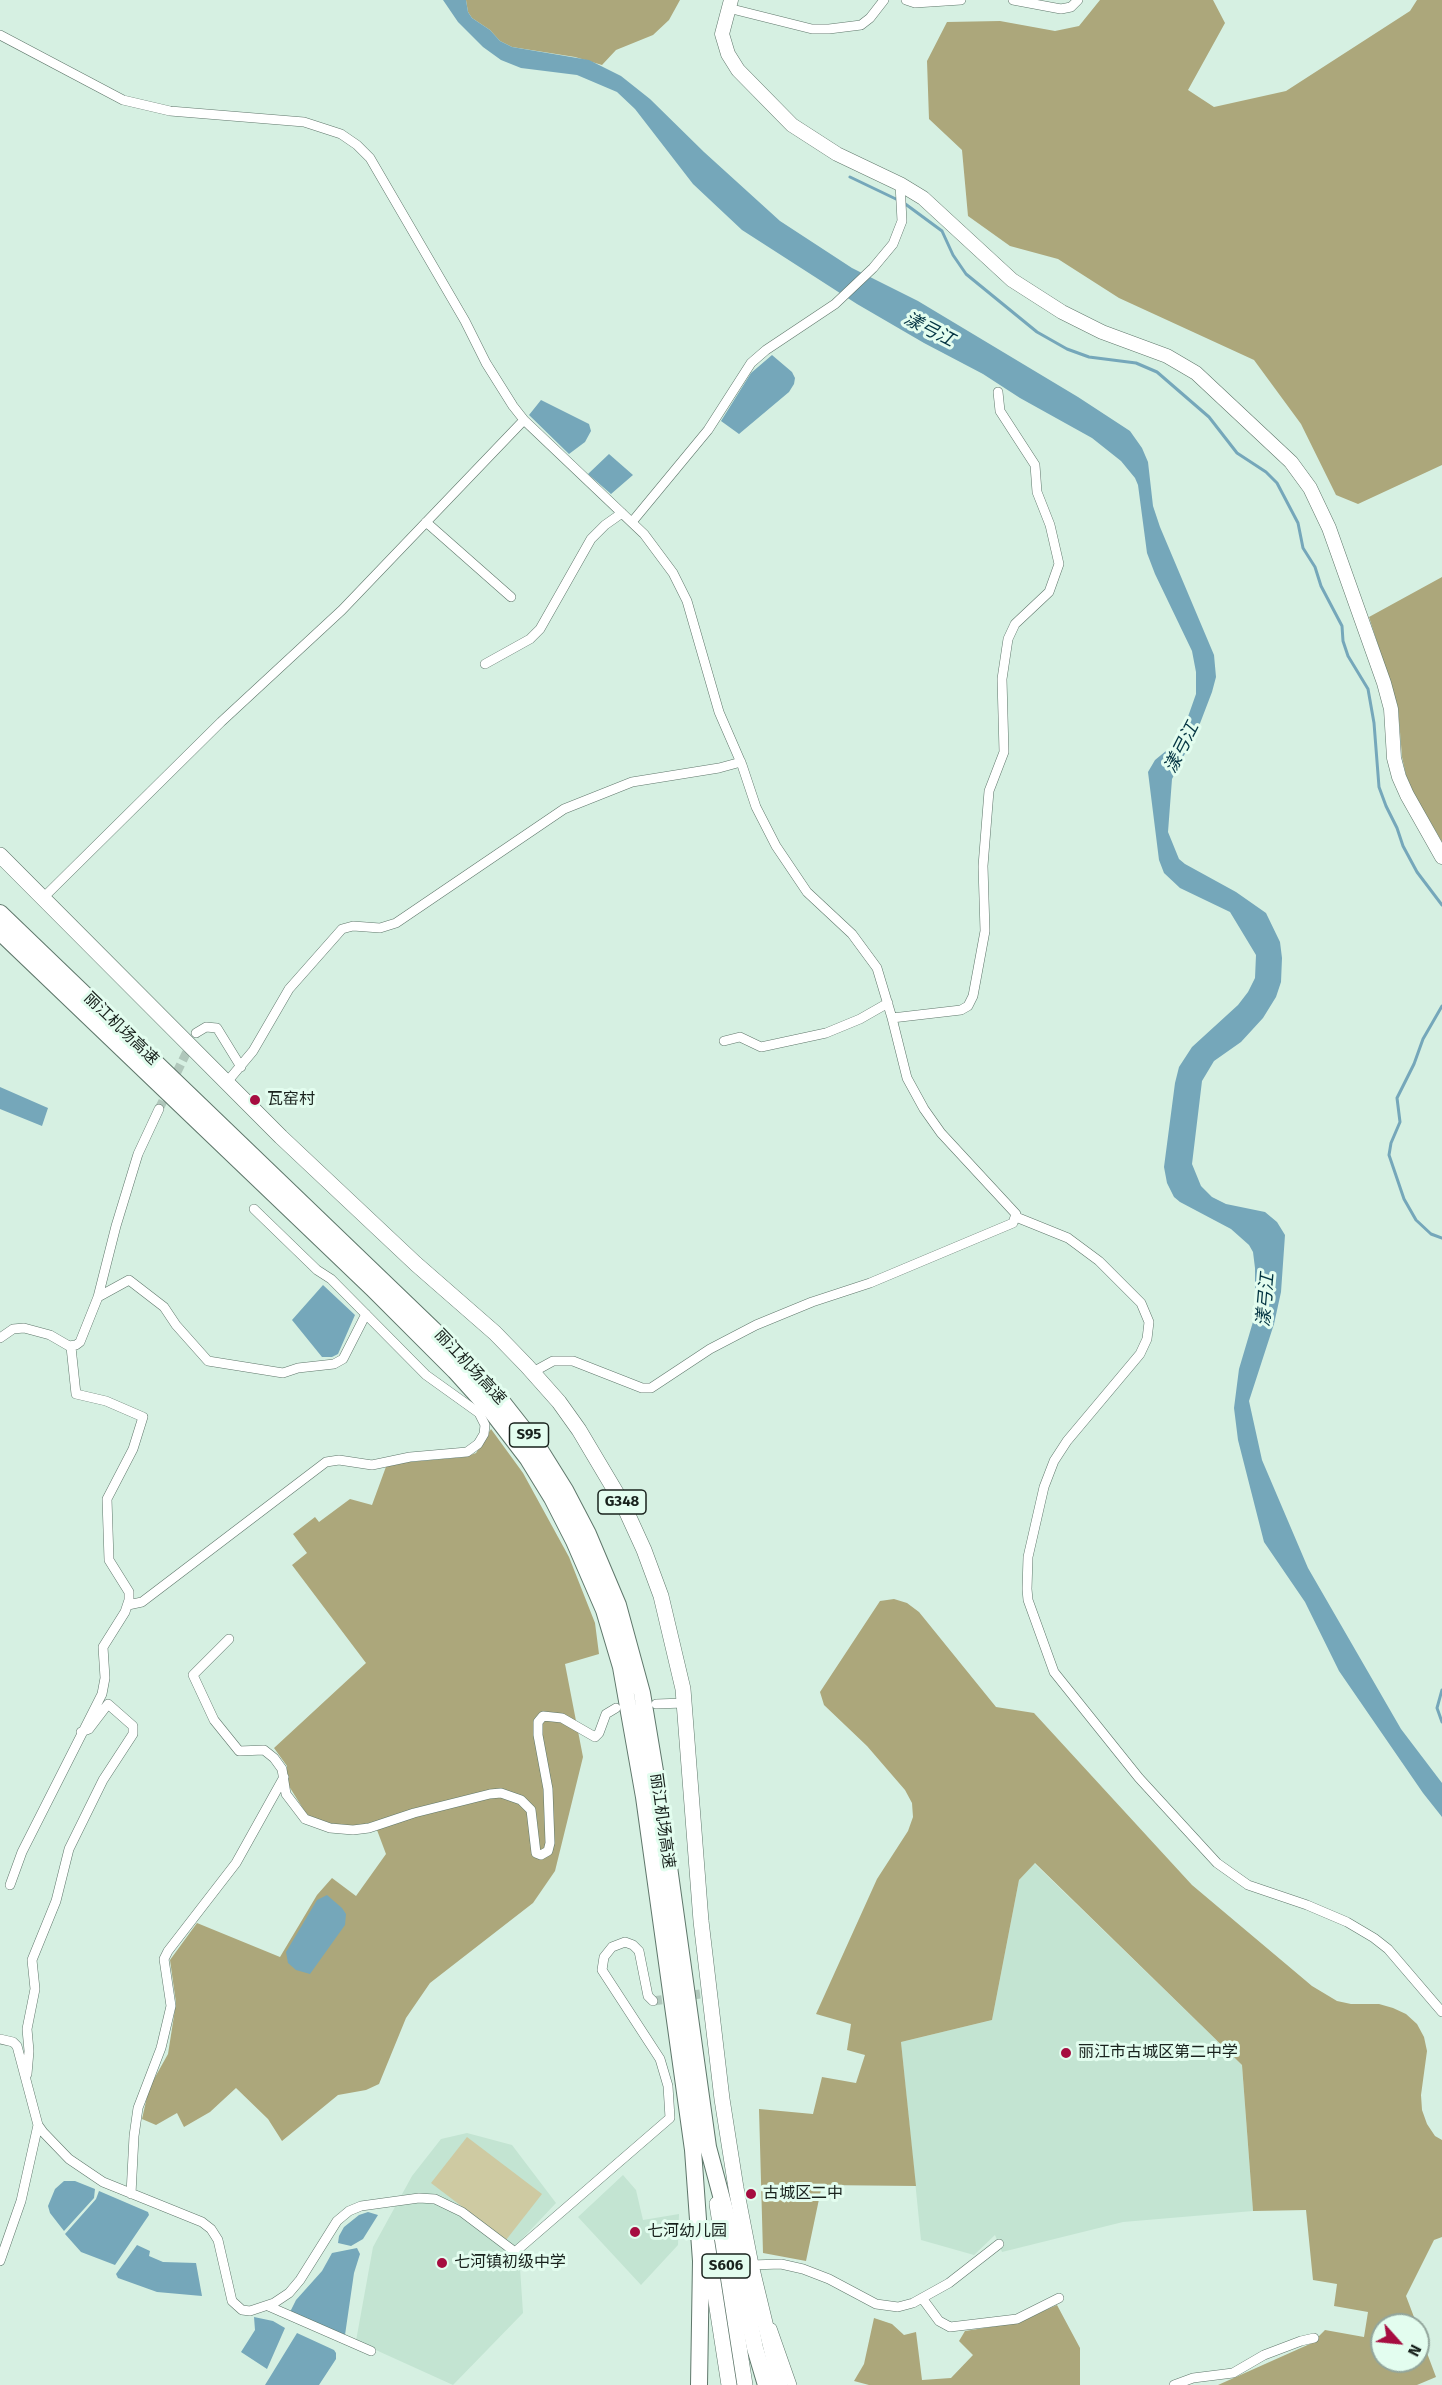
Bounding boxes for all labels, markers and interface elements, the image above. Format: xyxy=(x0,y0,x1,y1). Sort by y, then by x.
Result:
water label: 漾弓江 xyxy=(900,308,958,352)
water label: 漾弓江 xyxy=(1160,719,1204,777)
street label: 丽江机场高速 xyxy=(80,989,162,1069)
place label: 瓦窑村 xyxy=(267,1090,315,1110)
marker: 瓦窑村 xyxy=(248,1093,262,1107)
water label: 漾弓江 xyxy=(1253,1272,1279,1328)
street label: 丽江机场高速 xyxy=(430,1325,510,1409)
road number: S95 xyxy=(510,1423,548,1447)
road number: G348 xyxy=(598,1490,646,1514)
street label: 丽江机场高速 xyxy=(646,1772,678,1870)
place label: 丽江市古城区第二中学 xyxy=(1078,2043,1238,2063)
marker: 丽江市古城区第二中学 xyxy=(1059,2046,1073,2060)
place label: 古城区二中 xyxy=(763,2184,843,2204)
marker: 古城区二中 xyxy=(744,2187,758,2201)
place label: 七河幼儿园 xyxy=(647,2222,727,2242)
marker: 七河幼儿园 xyxy=(628,2225,642,2239)
place label: 七河镇初级中学 xyxy=(454,2253,566,2273)
road number: S606 xyxy=(702,2254,750,2278)
marker: 七河镇初级中学 xyxy=(435,2256,449,2270)
north arrow xyxy=(1370,2313,1430,2373)
text: N xyxy=(1404,2341,1426,2360)

